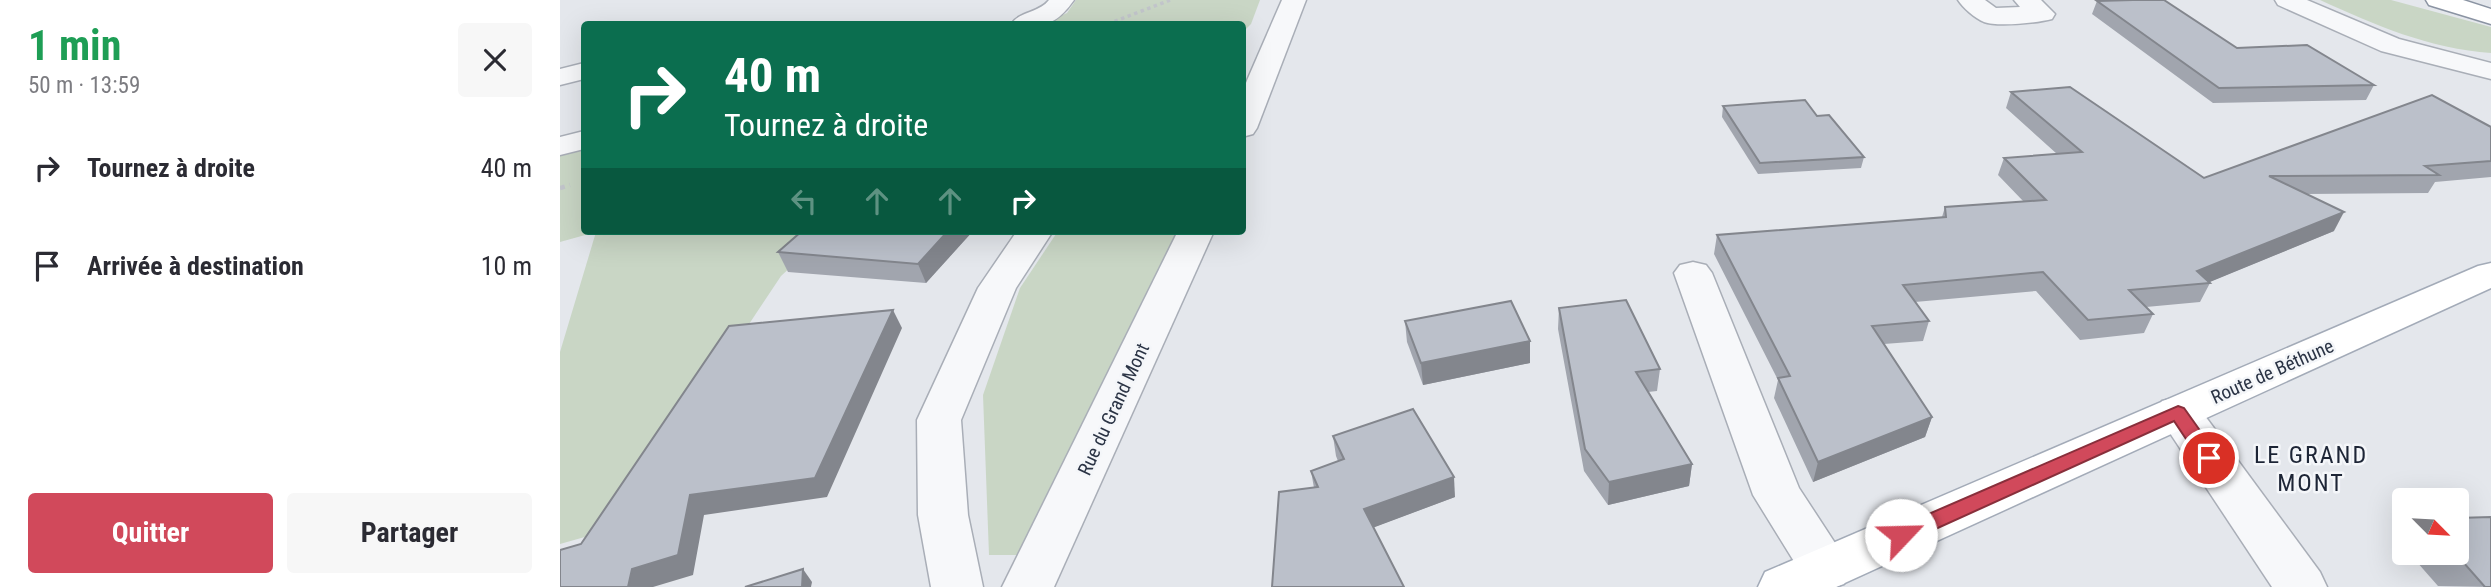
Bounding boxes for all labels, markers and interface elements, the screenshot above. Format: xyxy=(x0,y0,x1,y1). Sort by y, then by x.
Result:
text: 1 min xyxy=(28,21,121,70)
button: close xyxy=(458,23,532,97)
text: 40 m xyxy=(724,47,821,104)
icon: right xyxy=(609,49,700,140)
text: 50 m · 13:59 xyxy=(28,72,140,99)
text: Tournez à droite xyxy=(724,106,928,144)
icon: right xyxy=(28,149,66,187)
text: Tournez à droite xyxy=(87,153,255,183)
text: 40 m xyxy=(481,153,532,183)
icon: left xyxy=(785,182,823,220)
icon: ahead xyxy=(858,182,896,220)
icon: ahead xyxy=(931,182,969,220)
icon: right xyxy=(1004,182,1042,220)
icon: arrive xyxy=(28,247,66,285)
text: Arrivée à destination xyxy=(87,251,304,281)
text: 10 m xyxy=(481,251,532,281)
street label: Route de Béthune xyxy=(2207,334,2337,409)
street label: Rue du Grand Mont xyxy=(1073,340,1154,479)
pin xyxy=(2179,428,2239,488)
icon: arrive xyxy=(2190,439,2228,477)
district label: LE GRAND MONT xyxy=(2254,441,2368,497)
north arrow xyxy=(2392,488,2469,565)
map controls xyxy=(2392,488,2469,565)
button: Quitter xyxy=(28,493,273,573)
button: Partager xyxy=(287,493,532,573)
position arrow xyxy=(1864,498,1938,572)

